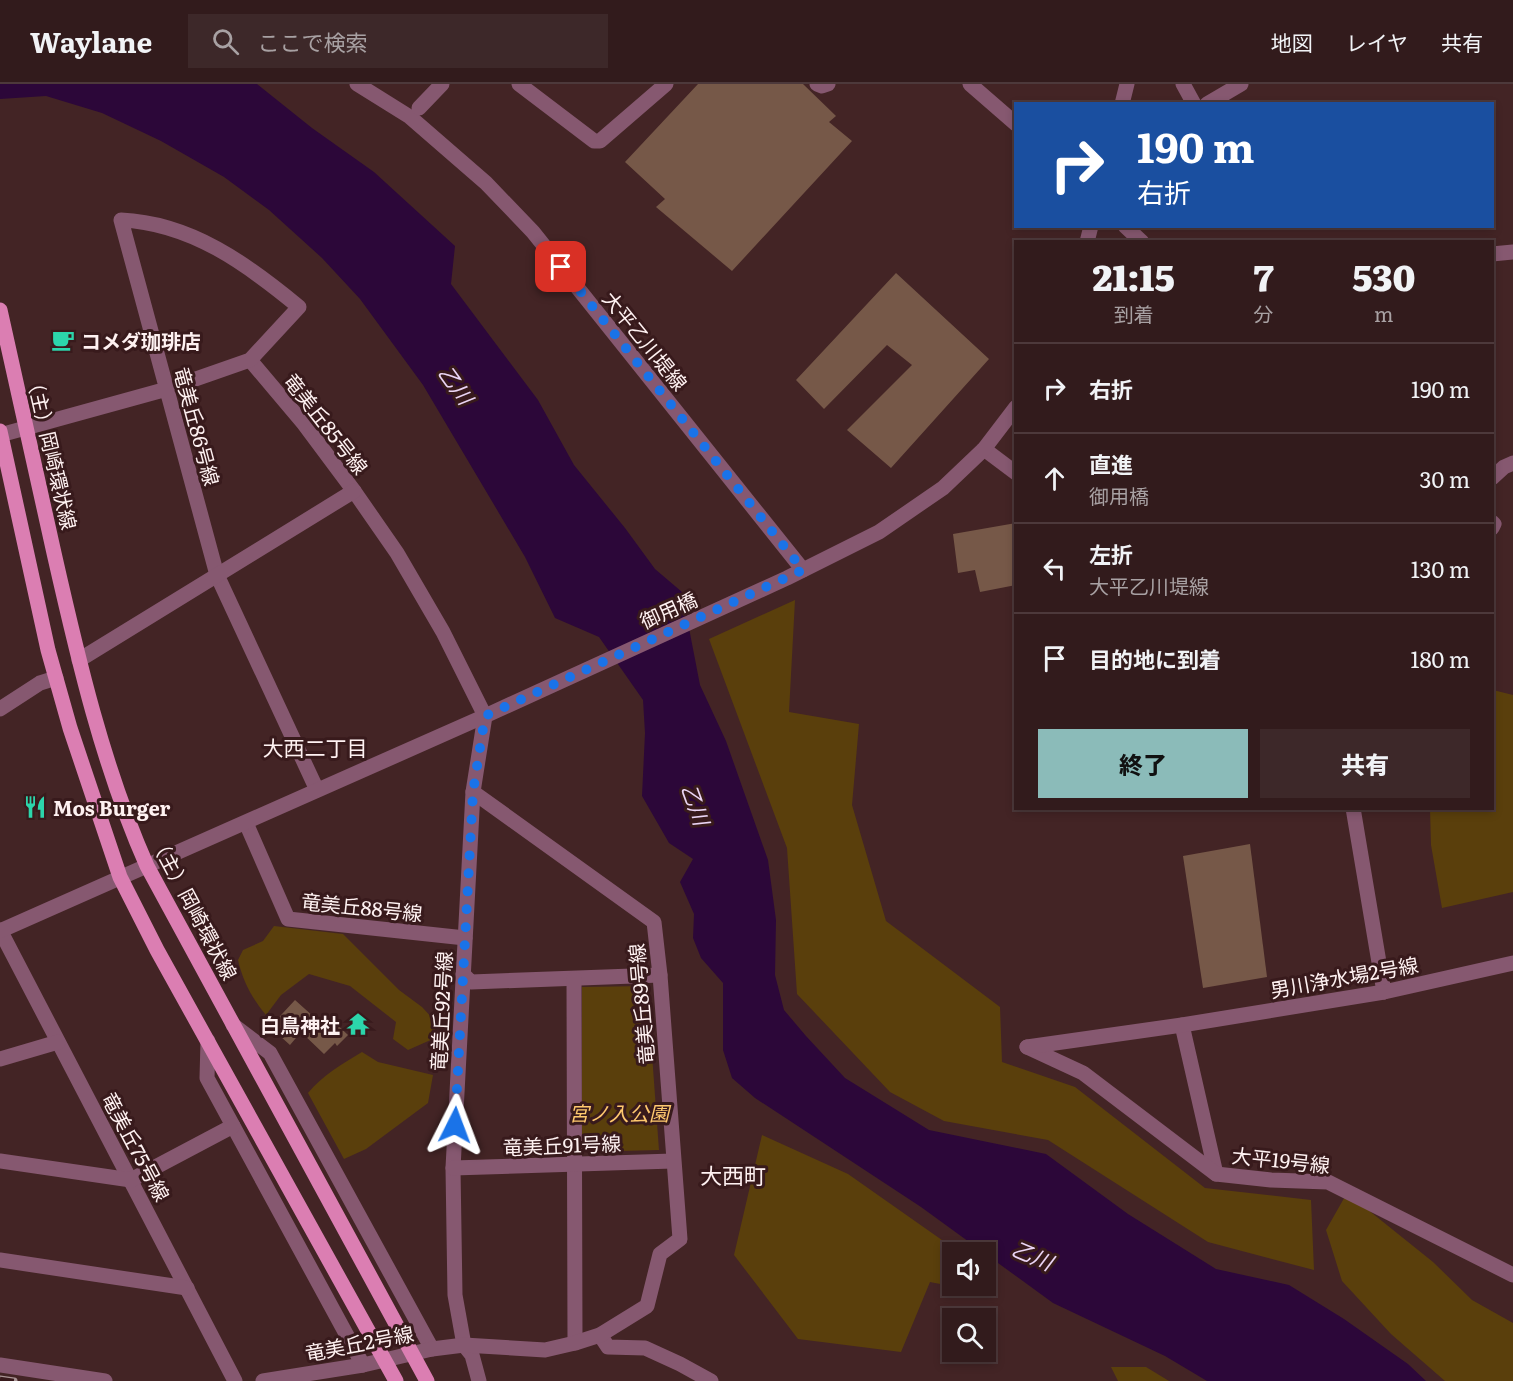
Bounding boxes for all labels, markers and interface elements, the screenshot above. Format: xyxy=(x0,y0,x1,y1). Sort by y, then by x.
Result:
search box xyxy=(188,14,608,68)
text: Waylane xyxy=(30,20,152,62)
icon: search xyxy=(209,25,242,58)
text: ここで検索 xyxy=(257,25,367,58)
text: 地図 xyxy=(1271,26,1313,57)
text: レイヤ xyxy=(1346,26,1408,57)
text: 共有 xyxy=(1441,26,1483,57)
text: 190 m xyxy=(1137,114,1255,176)
icon: right xyxy=(1038,126,1116,204)
text: 右折 xyxy=(1137,171,1191,211)
pin xyxy=(535,241,586,292)
text: 21:15 xyxy=(1093,249,1175,302)
text: 7 xyxy=(1253,249,1274,302)
text: 530 xyxy=(1352,249,1415,302)
icon: arrive xyxy=(544,250,577,283)
street label: 大平乙川堤線 xyxy=(597,284,695,396)
text: 到着 xyxy=(1114,298,1154,328)
text: 分 xyxy=(1254,298,1274,328)
text: m xyxy=(1374,298,1394,328)
place label: コメダ珈琲店 xyxy=(81,325,201,355)
cafe icon: コメダ珈琲店 xyxy=(50,327,76,353)
water label: 乙川 xyxy=(432,358,483,412)
street label: 竜美丘86号線 xyxy=(168,363,228,489)
street label: 竜美丘85号線 xyxy=(278,366,376,480)
street label: （主）岡崎環状線 xyxy=(20,370,86,532)
icon: right xyxy=(1038,372,1071,405)
text: 右折 xyxy=(1089,372,1133,405)
text: 190 m xyxy=(1411,372,1470,405)
text: 直進 xyxy=(1089,447,1133,480)
icon: ahead xyxy=(1038,462,1071,495)
text: 30 m xyxy=(1420,462,1470,495)
text: 御用橋 xyxy=(1089,480,1149,510)
text: 左折 xyxy=(1089,537,1133,570)
icon: left xyxy=(1038,552,1071,585)
text: 130 m xyxy=(1411,552,1470,585)
text: 大平乙川堤線 xyxy=(1089,570,1209,600)
street label: 御用橋 xyxy=(634,583,702,635)
icon: arrive xyxy=(1038,642,1071,675)
text: 目的地に到着 xyxy=(1089,642,1221,675)
text: 180 m xyxy=(1410,642,1470,675)
button: 終了 xyxy=(1038,729,1248,798)
button: 共有 xyxy=(1260,729,1470,798)
district label: 大西二丁目 xyxy=(263,731,368,762)
water label: 乙川 xyxy=(675,779,719,831)
place label: Mos Burger xyxy=(53,792,171,822)
restaurant icon: Mos Burger xyxy=(22,794,48,820)
street label: （主）岡崎環状線 xyxy=(144,829,246,985)
street label: 竜美丘88号線 xyxy=(300,885,424,927)
street label: 竜美丘89号線 xyxy=(620,942,660,1066)
street label: 男川浄水場2号線 xyxy=(1267,948,1421,1004)
street label: 竜美丘92号線 xyxy=(422,950,458,1072)
place label: 白鳥神社 xyxy=(260,1009,340,1039)
temple icon: 白鳥神社 xyxy=(345,1011,371,1037)
street label: 竜美丘75号線 xyxy=(96,1086,178,1206)
position arrow xyxy=(423,1093,487,1157)
park label: 宮ノ入公園 xyxy=(569,1097,672,1127)
street label: 竜美丘91号線 xyxy=(502,1127,622,1161)
street label: 大平19号線 xyxy=(1230,1139,1332,1179)
district label: 大西町 xyxy=(700,1158,766,1191)
water label: 乙川 xyxy=(1008,1232,1060,1277)
map controls xyxy=(942,1242,996,1362)
button: sound xyxy=(942,1242,996,1296)
button: search xyxy=(942,1308,996,1362)
street label: 竜美丘2号線 xyxy=(302,1317,416,1367)

